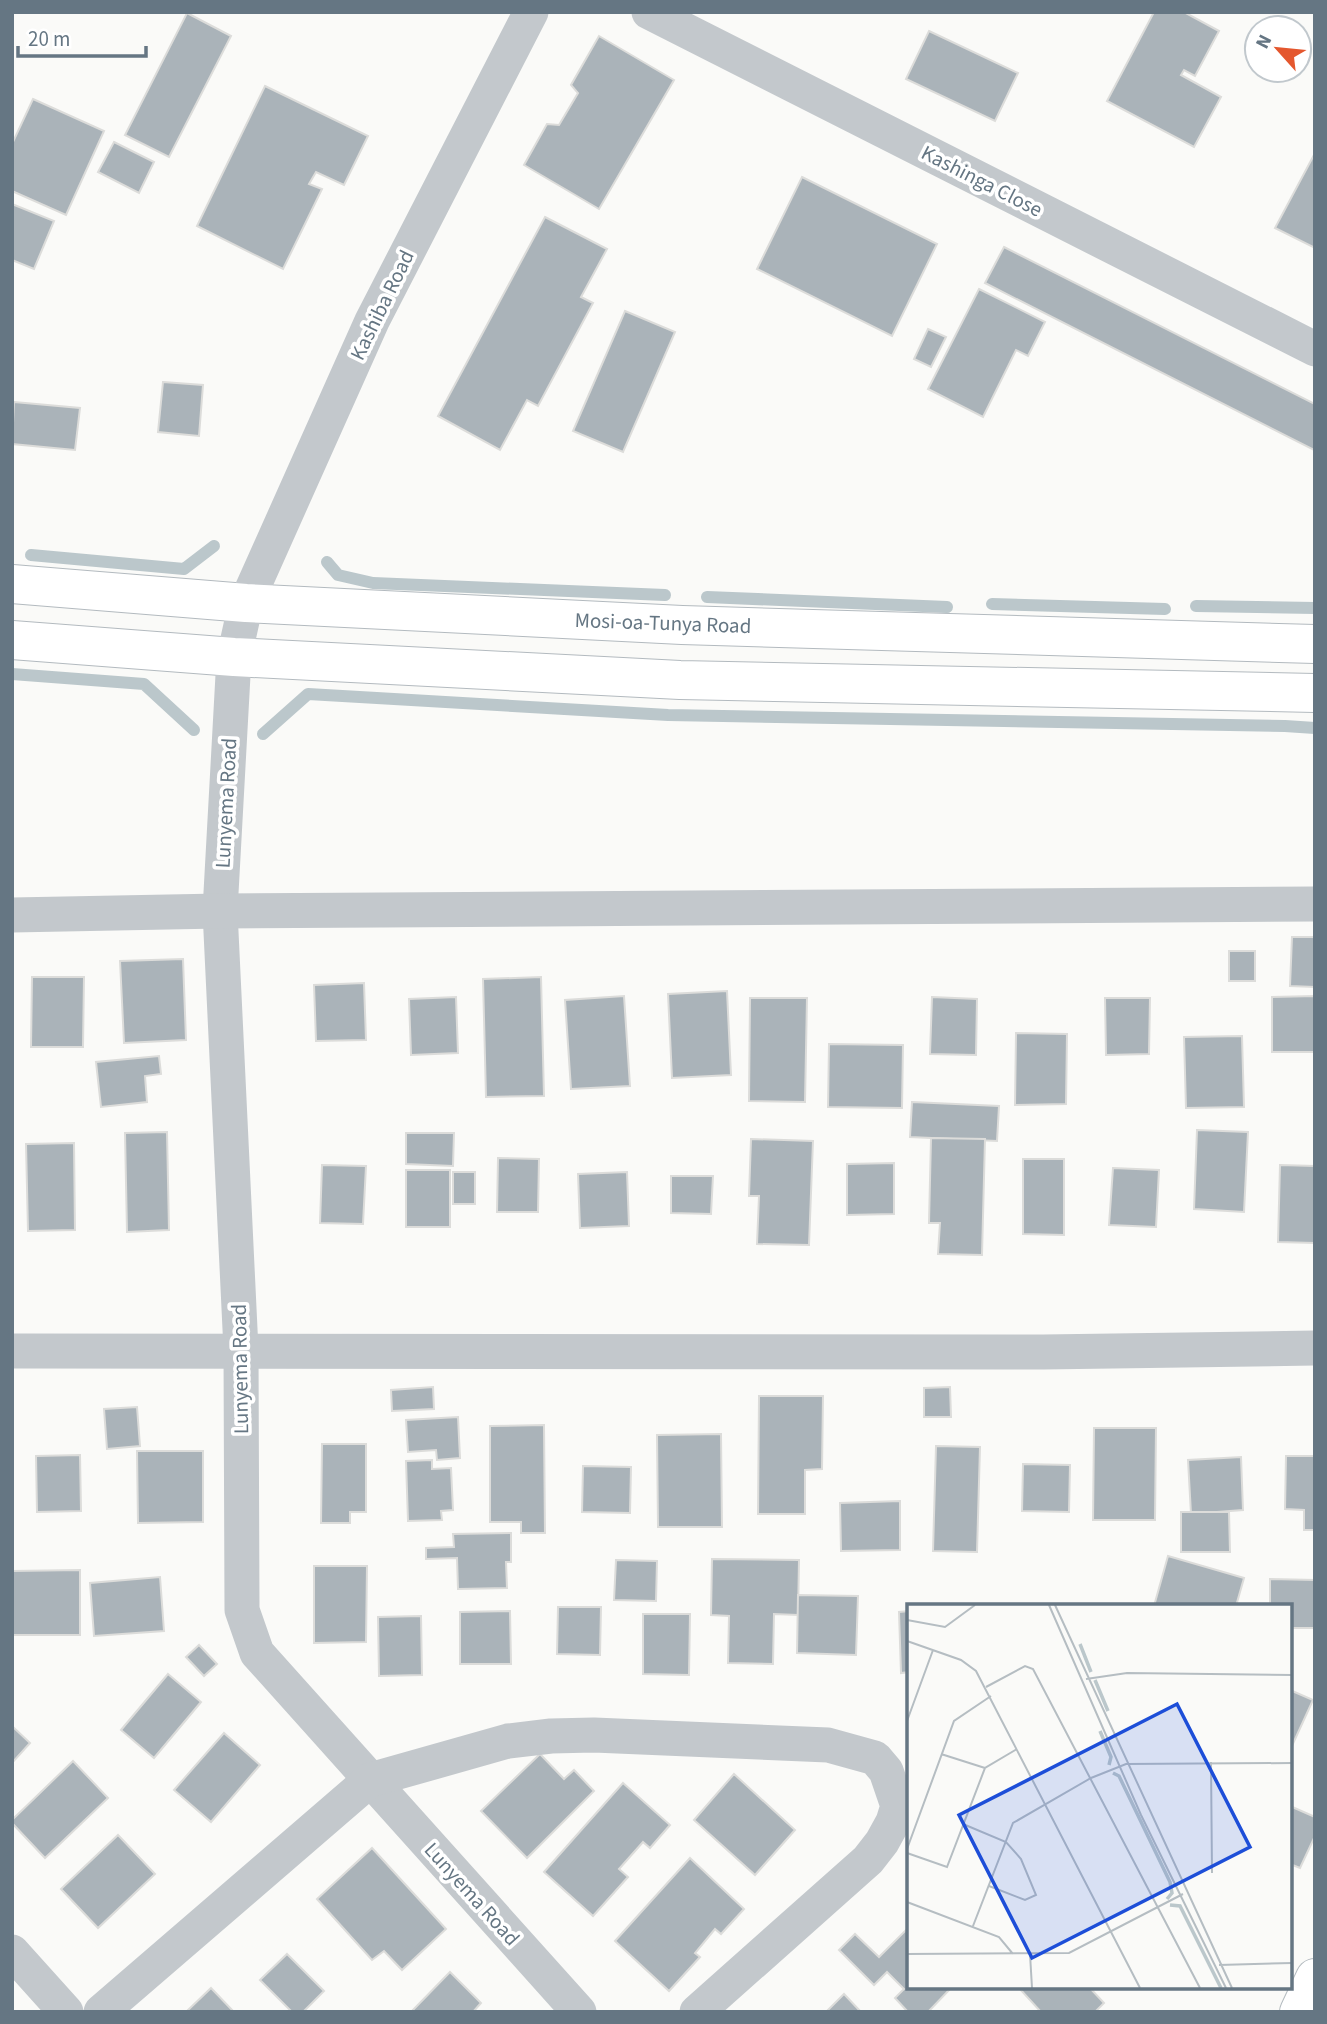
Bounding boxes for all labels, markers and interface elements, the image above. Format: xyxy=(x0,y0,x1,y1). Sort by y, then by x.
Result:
scale bar xyxy=(18,14,145,58)
north arrow xyxy=(1243,14,1313,84)
text: 20 m xyxy=(28,24,70,54)
text: N xyxy=(1249,30,1279,54)
street label: Kashinga Close xyxy=(916,138,1048,224)
street label: Kashiba Road xyxy=(342,245,422,365)
street label: Mosi-oa-Tunya Road xyxy=(574,605,752,641)
street label: Lunyema Road xyxy=(208,737,244,869)
street label: Lunyema Road xyxy=(224,1304,256,1434)
inset map xyxy=(907,1604,1292,1989)
street label: Lunyema Road xyxy=(417,1836,527,1952)

